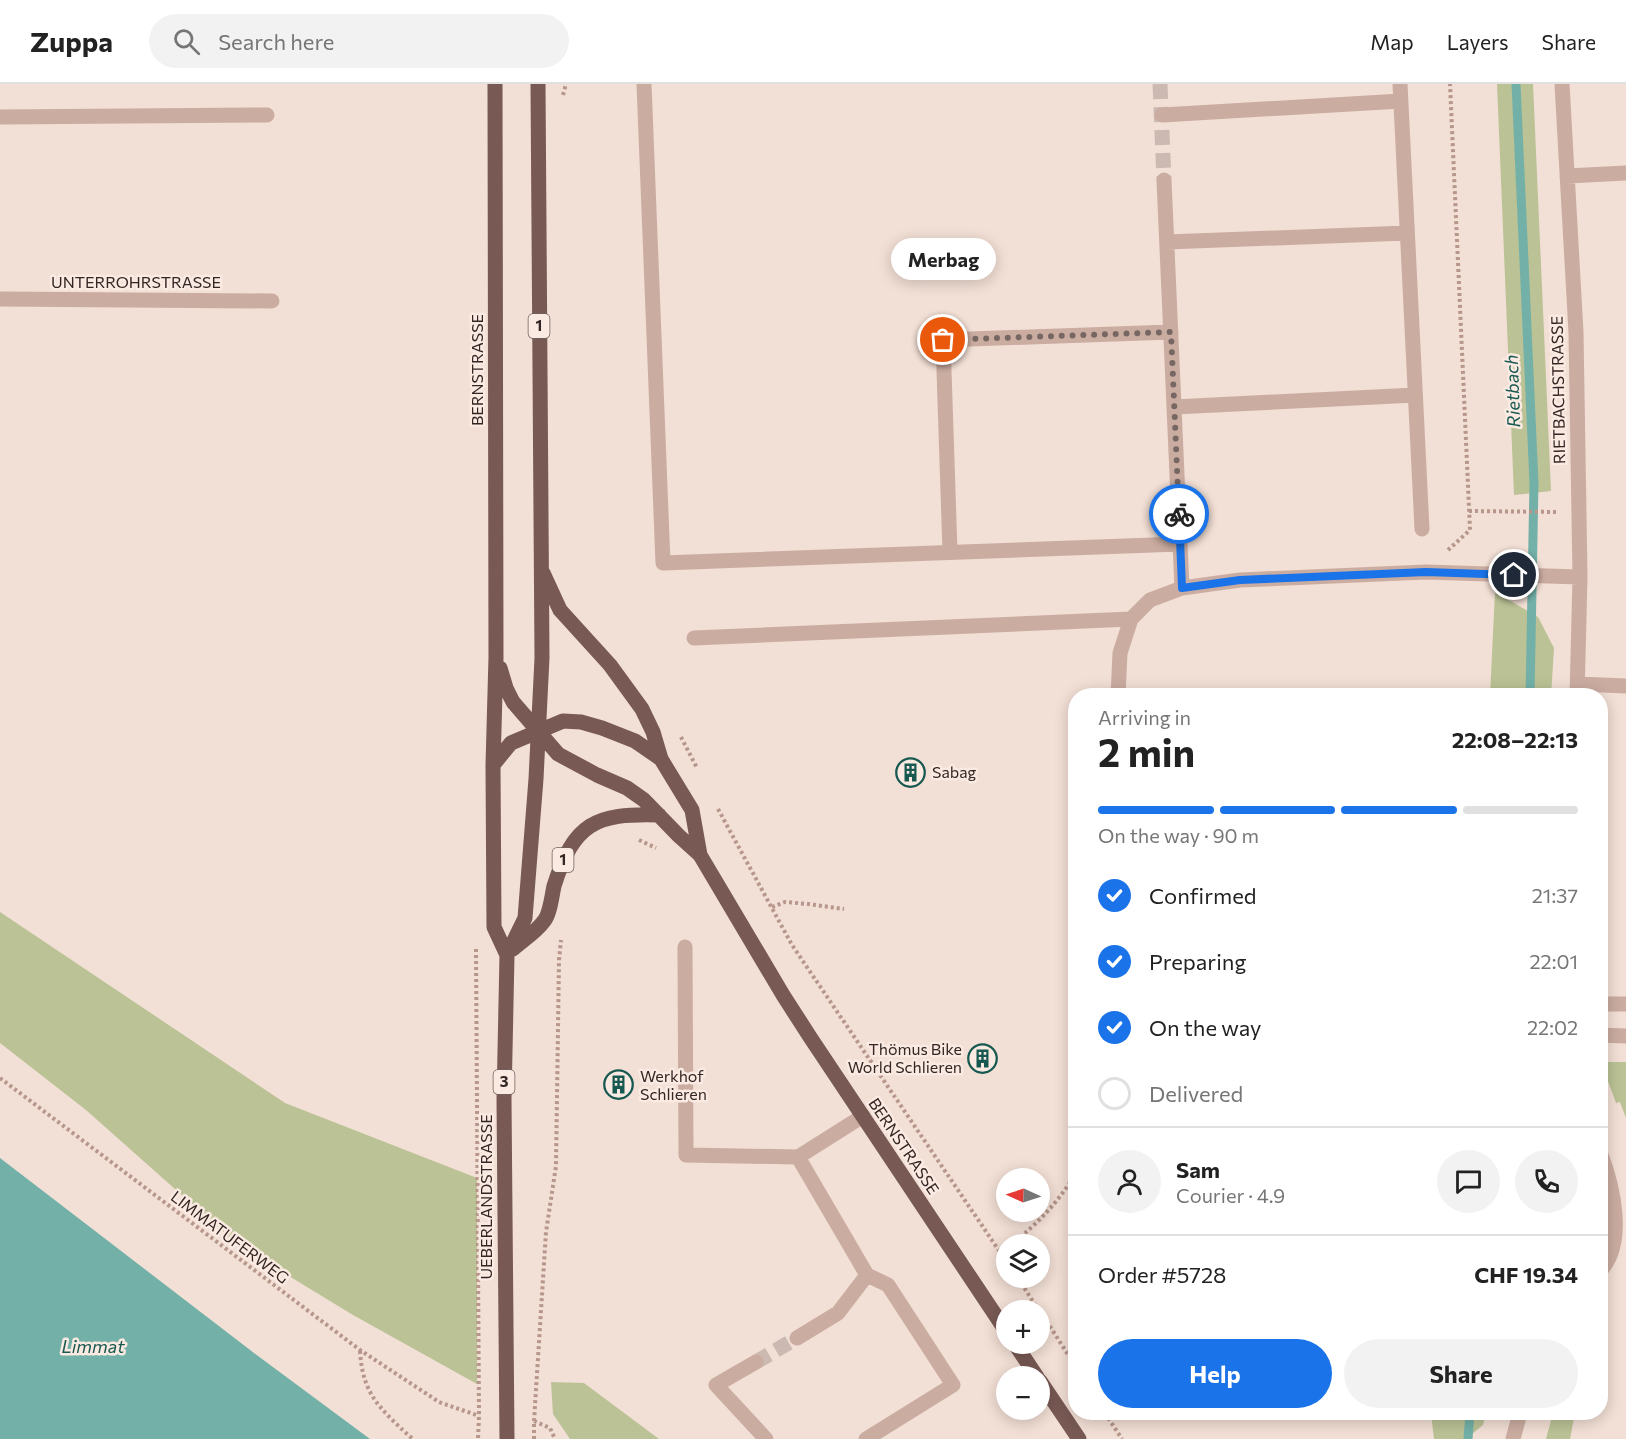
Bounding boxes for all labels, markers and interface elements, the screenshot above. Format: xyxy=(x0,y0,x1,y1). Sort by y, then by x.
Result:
search box xyxy=(149,14,569,68)
text: Zuppa xyxy=(30,24,113,58)
icon: search xyxy=(170,25,203,58)
text: Search here xyxy=(218,28,334,55)
text: Map xyxy=(1370,29,1414,54)
text: Layers xyxy=(1447,29,1509,54)
text: Share xyxy=(1542,29,1596,54)
callout: Merbag xyxy=(890,238,996,280)
text: Merbag xyxy=(908,247,979,271)
street label: UNTERROHRSTRASSE xyxy=(51,272,221,291)
street label: BERNSTRASSE xyxy=(467,314,486,426)
road number: 1 xyxy=(528,314,550,338)
pin xyxy=(917,314,968,365)
street label: RIETBACHSTRASSE xyxy=(1547,316,1568,464)
icon: bag xyxy=(926,323,959,356)
water label: Rietbach xyxy=(1500,354,1524,428)
courier xyxy=(1149,484,1209,544)
icon: bike xyxy=(1163,498,1196,531)
pin xyxy=(1488,549,1539,600)
icon: home xyxy=(1497,558,1530,591)
text: Arriving in xyxy=(1098,705,1191,729)
text: 22:08–22:13 xyxy=(1452,726,1578,753)
text: 2 min xyxy=(1098,727,1195,775)
building icon: Sabag xyxy=(895,756,927,788)
place label: Sabag xyxy=(932,762,977,781)
text: On the way · 90 m xyxy=(1098,823,1259,847)
road number: 1 xyxy=(552,848,574,872)
icon: check xyxy=(1098,879,1131,912)
text: Confirmed xyxy=(1149,882,1256,909)
text: 21:37 xyxy=(1532,883,1578,907)
icon: check xyxy=(1098,945,1131,978)
text: Preparing xyxy=(1149,948,1246,975)
text: 22:01 xyxy=(1530,949,1578,973)
icon: check xyxy=(1098,1011,1131,1044)
text: On the way xyxy=(1149,1014,1261,1041)
text: 22:02 xyxy=(1527,1015,1578,1039)
place label: Thömus Bike World Schlieren xyxy=(848,1039,962,1076)
building icon: Thömus Bike World Schlieren xyxy=(967,1042,999,1074)
place label: Werkhof Schlieren xyxy=(640,1066,707,1103)
building icon: Werkhof Schlieren xyxy=(603,1069,635,1101)
road number: 3 xyxy=(494,1070,514,1094)
text: Delivered xyxy=(1149,1080,1243,1107)
street label: BERNSTRASSE xyxy=(865,1094,944,1197)
street label: UEBERLANDSTRASSE xyxy=(476,1114,495,1280)
button: person xyxy=(1098,1150,1161,1213)
button: chat xyxy=(1437,1150,1500,1213)
button: phone xyxy=(1515,1150,1578,1213)
text: Sam xyxy=(1176,1156,1220,1183)
north arrow xyxy=(996,1168,1050,1222)
map controls xyxy=(996,1168,1050,1420)
text: Courier · 4.9 xyxy=(1176,1183,1285,1207)
street label: LIMMATUFERWEG xyxy=(168,1186,293,1287)
button: layers xyxy=(996,1234,1050,1288)
text: Order #5728 xyxy=(1098,1261,1226,1288)
text: CHF 19.34 xyxy=(1474,1261,1578,1288)
button: + xyxy=(996,1300,1050,1354)
water label: Limmat xyxy=(61,1335,125,1357)
button: Help xyxy=(1098,1339,1332,1408)
button: Share xyxy=(1344,1339,1578,1408)
button: − xyxy=(996,1366,1050,1420)

